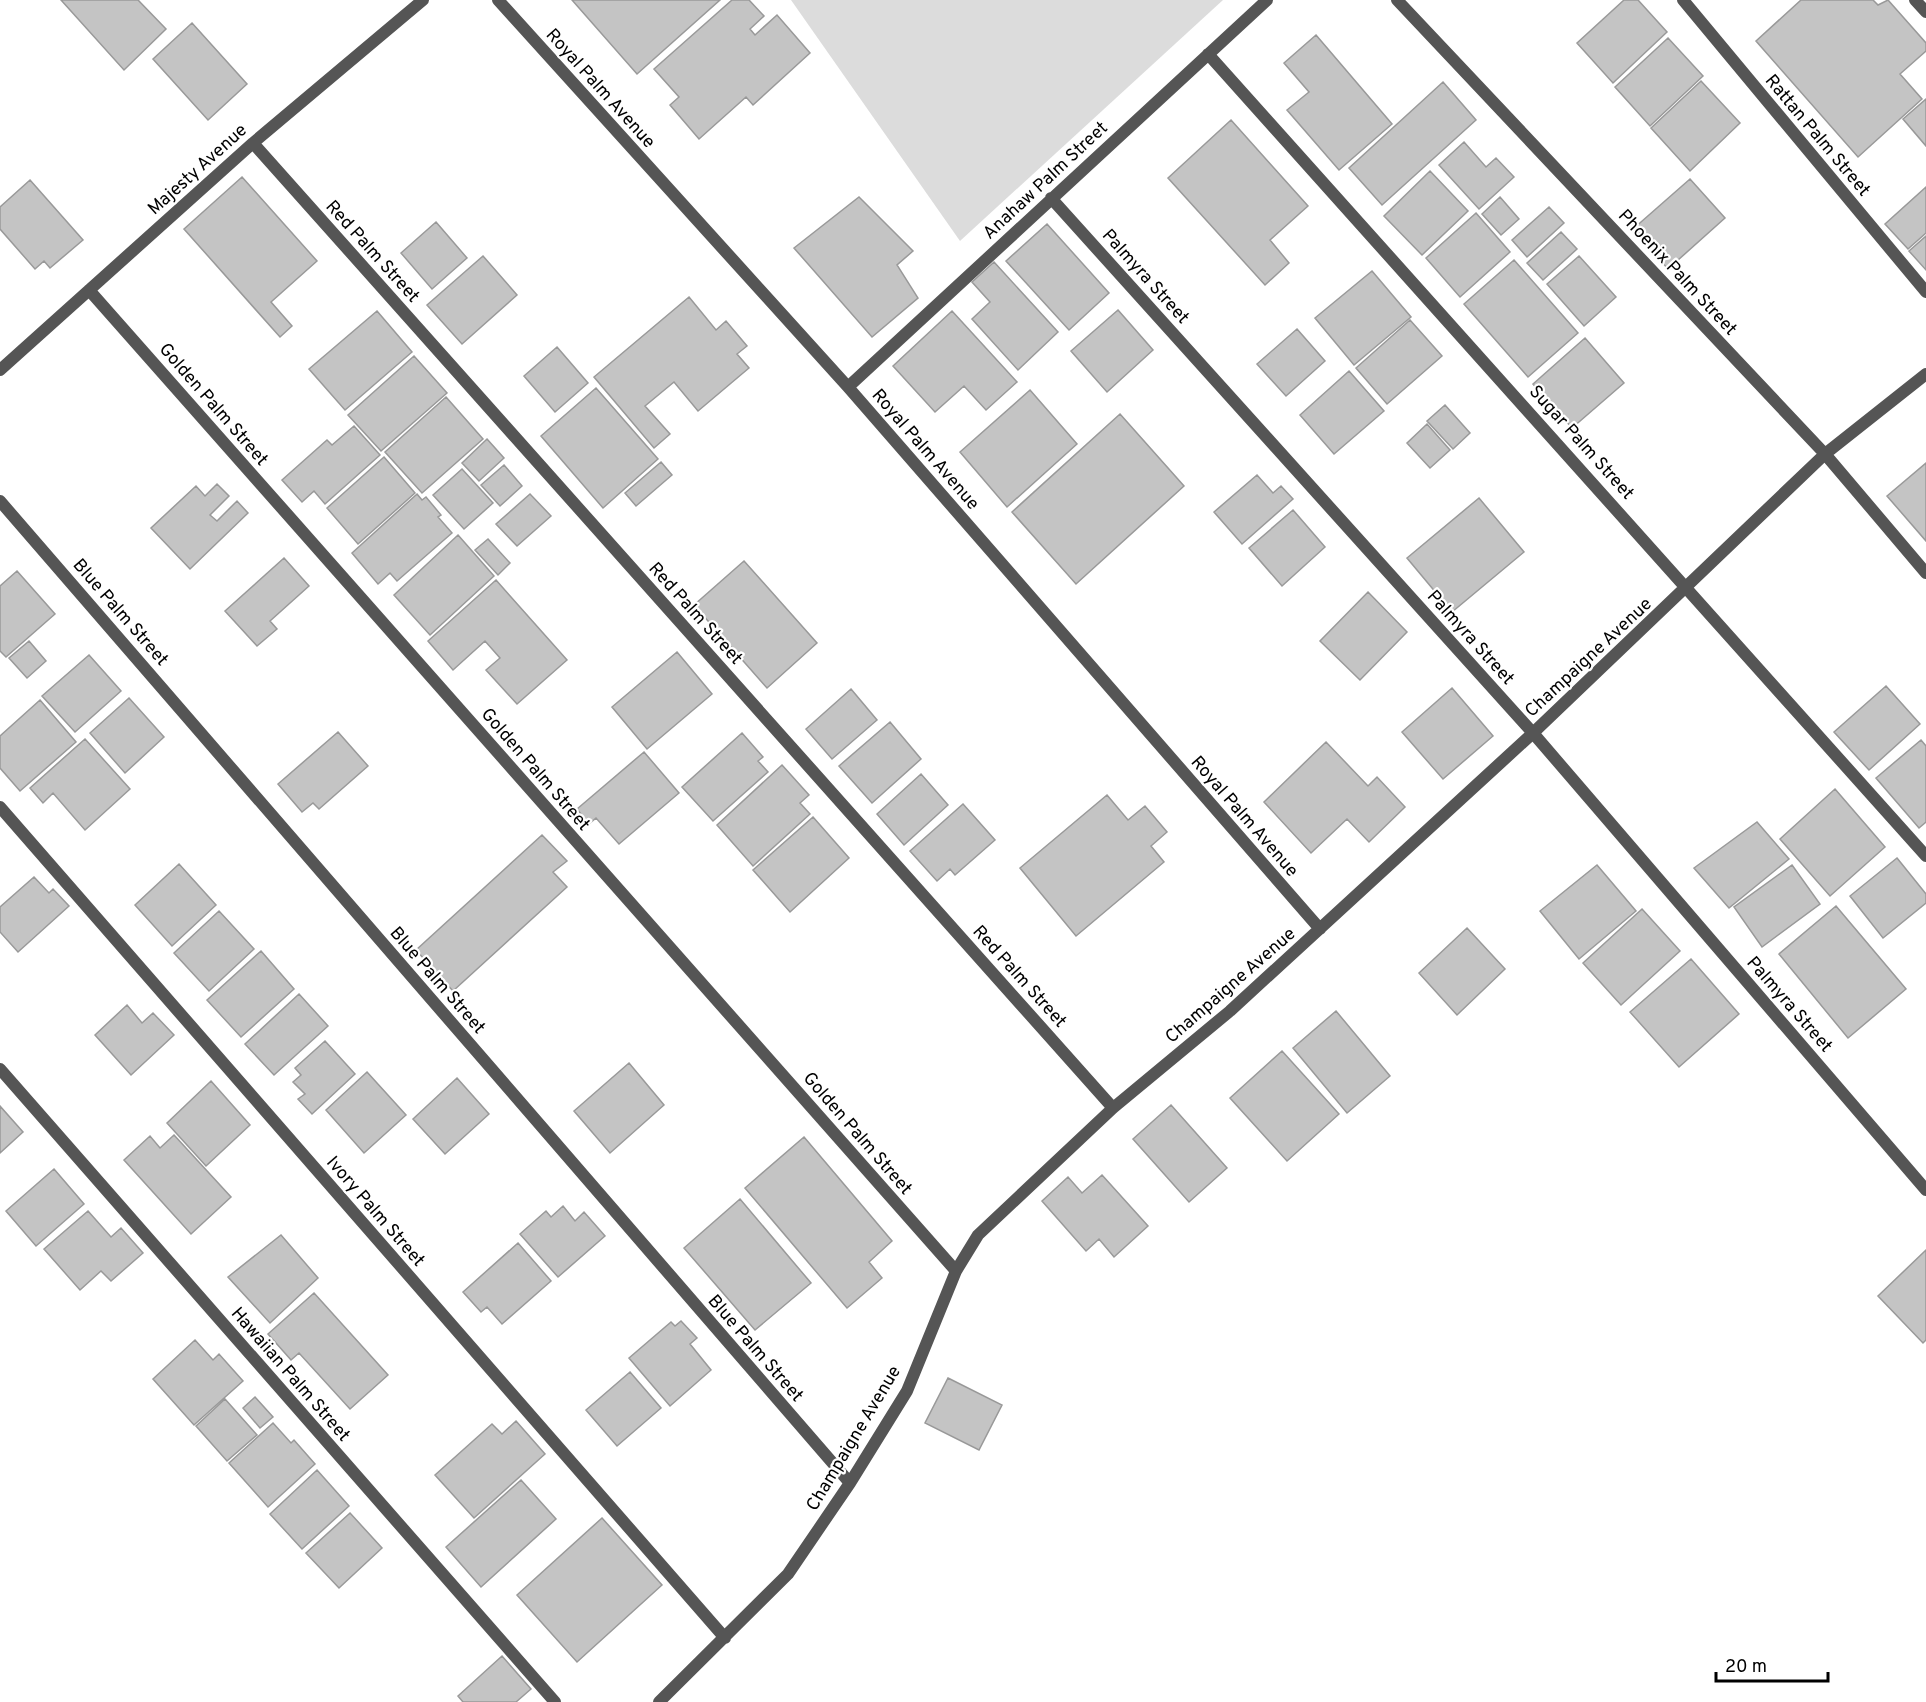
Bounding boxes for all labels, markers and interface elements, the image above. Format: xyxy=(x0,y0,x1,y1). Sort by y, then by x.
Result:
street label: Royal Palm Avenue xyxy=(540,24,660,154)
street label: Rattan Palm Street xyxy=(1759,70,1875,202)
street label: Anahaw Palm Street xyxy=(979,117,1113,245)
street label: Majesty Avenue xyxy=(144,119,253,221)
street label: Red Palm Street xyxy=(320,196,424,308)
street label: Phoenix Palm Street xyxy=(1612,205,1741,341)
street label: Palmyra Street xyxy=(1096,225,1194,329)
street label: Golden Palm Street xyxy=(153,339,273,471)
street label: Sugar Palm Street xyxy=(1523,381,1638,505)
street label: Royal Palm Avenue xyxy=(866,385,984,515)
street label: Blue Palm Street xyxy=(67,555,173,671)
street label: Red Palm Street xyxy=(643,558,747,670)
street label: Palmyra Street xyxy=(1421,586,1519,690)
street label: Champaigne Avenue xyxy=(1521,593,1657,723)
street label: Golden Palm Street xyxy=(475,704,595,836)
street label: Royal Palm Avenue xyxy=(1185,752,1303,882)
street label: Red Palm Street xyxy=(967,921,1071,1033)
street label: Blue Palm Street xyxy=(384,923,490,1039)
street label: Champaigne Avenue xyxy=(1161,923,1301,1049)
street label: Palmyra Street xyxy=(1741,952,1837,1058)
street label: Golden Palm Street xyxy=(797,1068,917,1200)
street label: Ivory Palm Street xyxy=(320,1152,429,1272)
street label: Blue Palm Street xyxy=(702,1291,808,1407)
street label: Hawaiian Palm Street xyxy=(225,1303,355,1447)
street label: Champaigne Avenue xyxy=(802,1362,907,1516)
scale bar xyxy=(1716,1645,1828,1683)
text: 20 m xyxy=(1725,1656,1767,1679)

